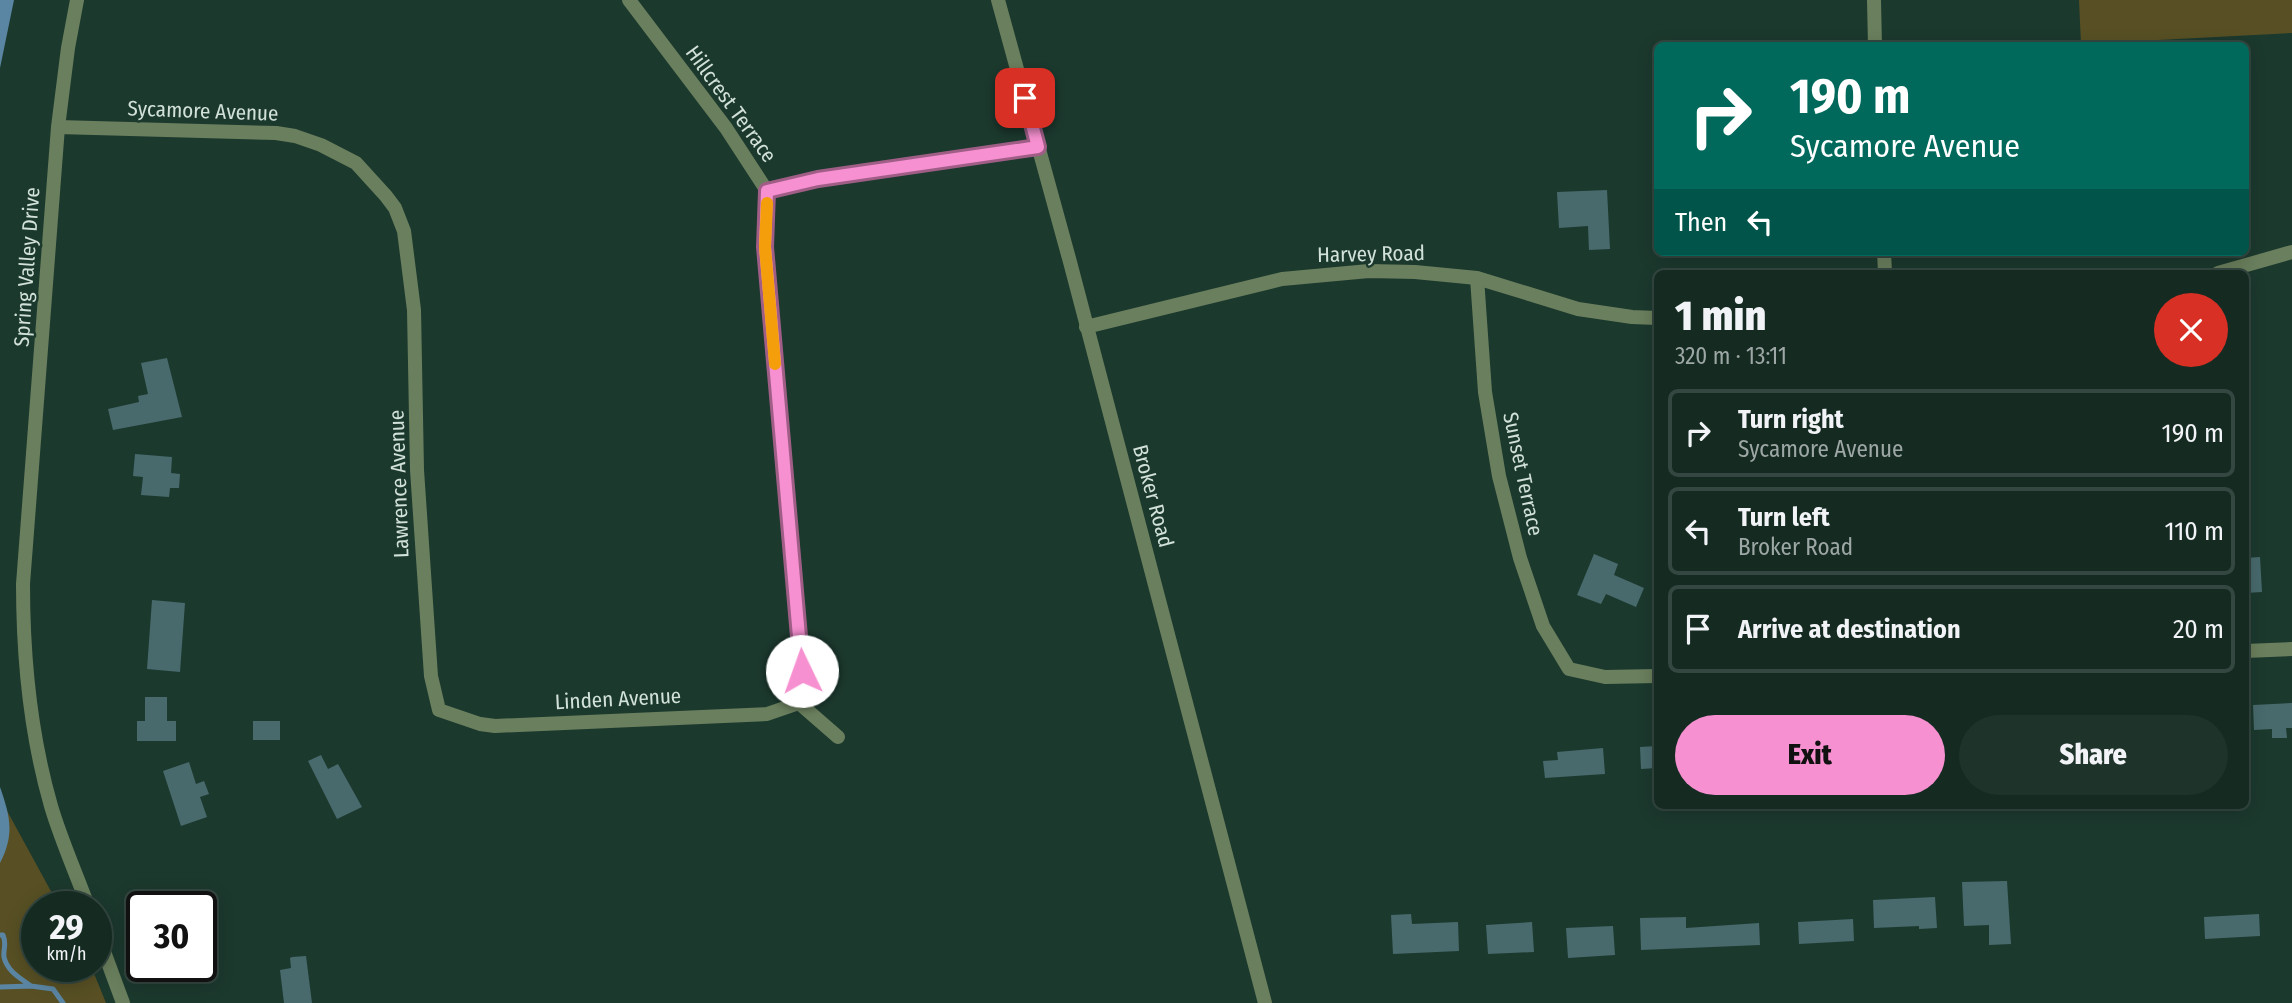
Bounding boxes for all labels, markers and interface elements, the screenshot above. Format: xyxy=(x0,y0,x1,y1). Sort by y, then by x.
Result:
street label: Hillcrest Terrace xyxy=(680,41,782,167)
text: 190 m xyxy=(1790,67,1910,126)
pin xyxy=(995,68,1055,128)
icon: right xyxy=(1675,70,1766,161)
icon: arrive xyxy=(1006,79,1044,117)
street label: Sycamore Avenue xyxy=(127,95,279,127)
text: Sycamore Avenue xyxy=(1790,127,2020,165)
street label: Spring Valley Drive xyxy=(8,186,46,348)
icon: left xyxy=(1741,203,1779,241)
text: Then xyxy=(1675,207,1727,238)
street label: Harvey Road xyxy=(1317,240,1425,268)
text: 1 min xyxy=(1675,291,1766,341)
button: close xyxy=(2154,293,2228,367)
text: 320 m · 13:11 xyxy=(1675,342,1787,370)
text: Turn right xyxy=(1738,404,1844,435)
street label: Lawrence Avenue xyxy=(383,409,415,559)
street label: Sunset Terrace xyxy=(1497,410,1549,538)
icon: right xyxy=(1679,414,1717,452)
text: 190 m xyxy=(2162,418,2224,449)
text: Sycamore Avenue xyxy=(1738,435,1903,463)
street label: Broker Road xyxy=(1127,442,1179,550)
text: Turn left xyxy=(1738,502,1830,533)
icon: left xyxy=(1679,512,1717,550)
text: 110 m xyxy=(2164,516,2224,547)
text: Broker Road xyxy=(1738,533,1853,561)
icon: arrive xyxy=(1679,610,1717,648)
text: Arrive at destination xyxy=(1738,614,1961,645)
text: 20 m xyxy=(2173,614,2224,645)
position arrow xyxy=(765,634,839,708)
street label: Linden Avenue xyxy=(554,683,682,715)
button: Exit xyxy=(1675,715,1945,795)
button: Share xyxy=(1959,715,2228,795)
speed limit sign: 30 xyxy=(126,891,217,982)
text: 29 xyxy=(49,906,84,948)
text: km/h xyxy=(46,943,87,965)

